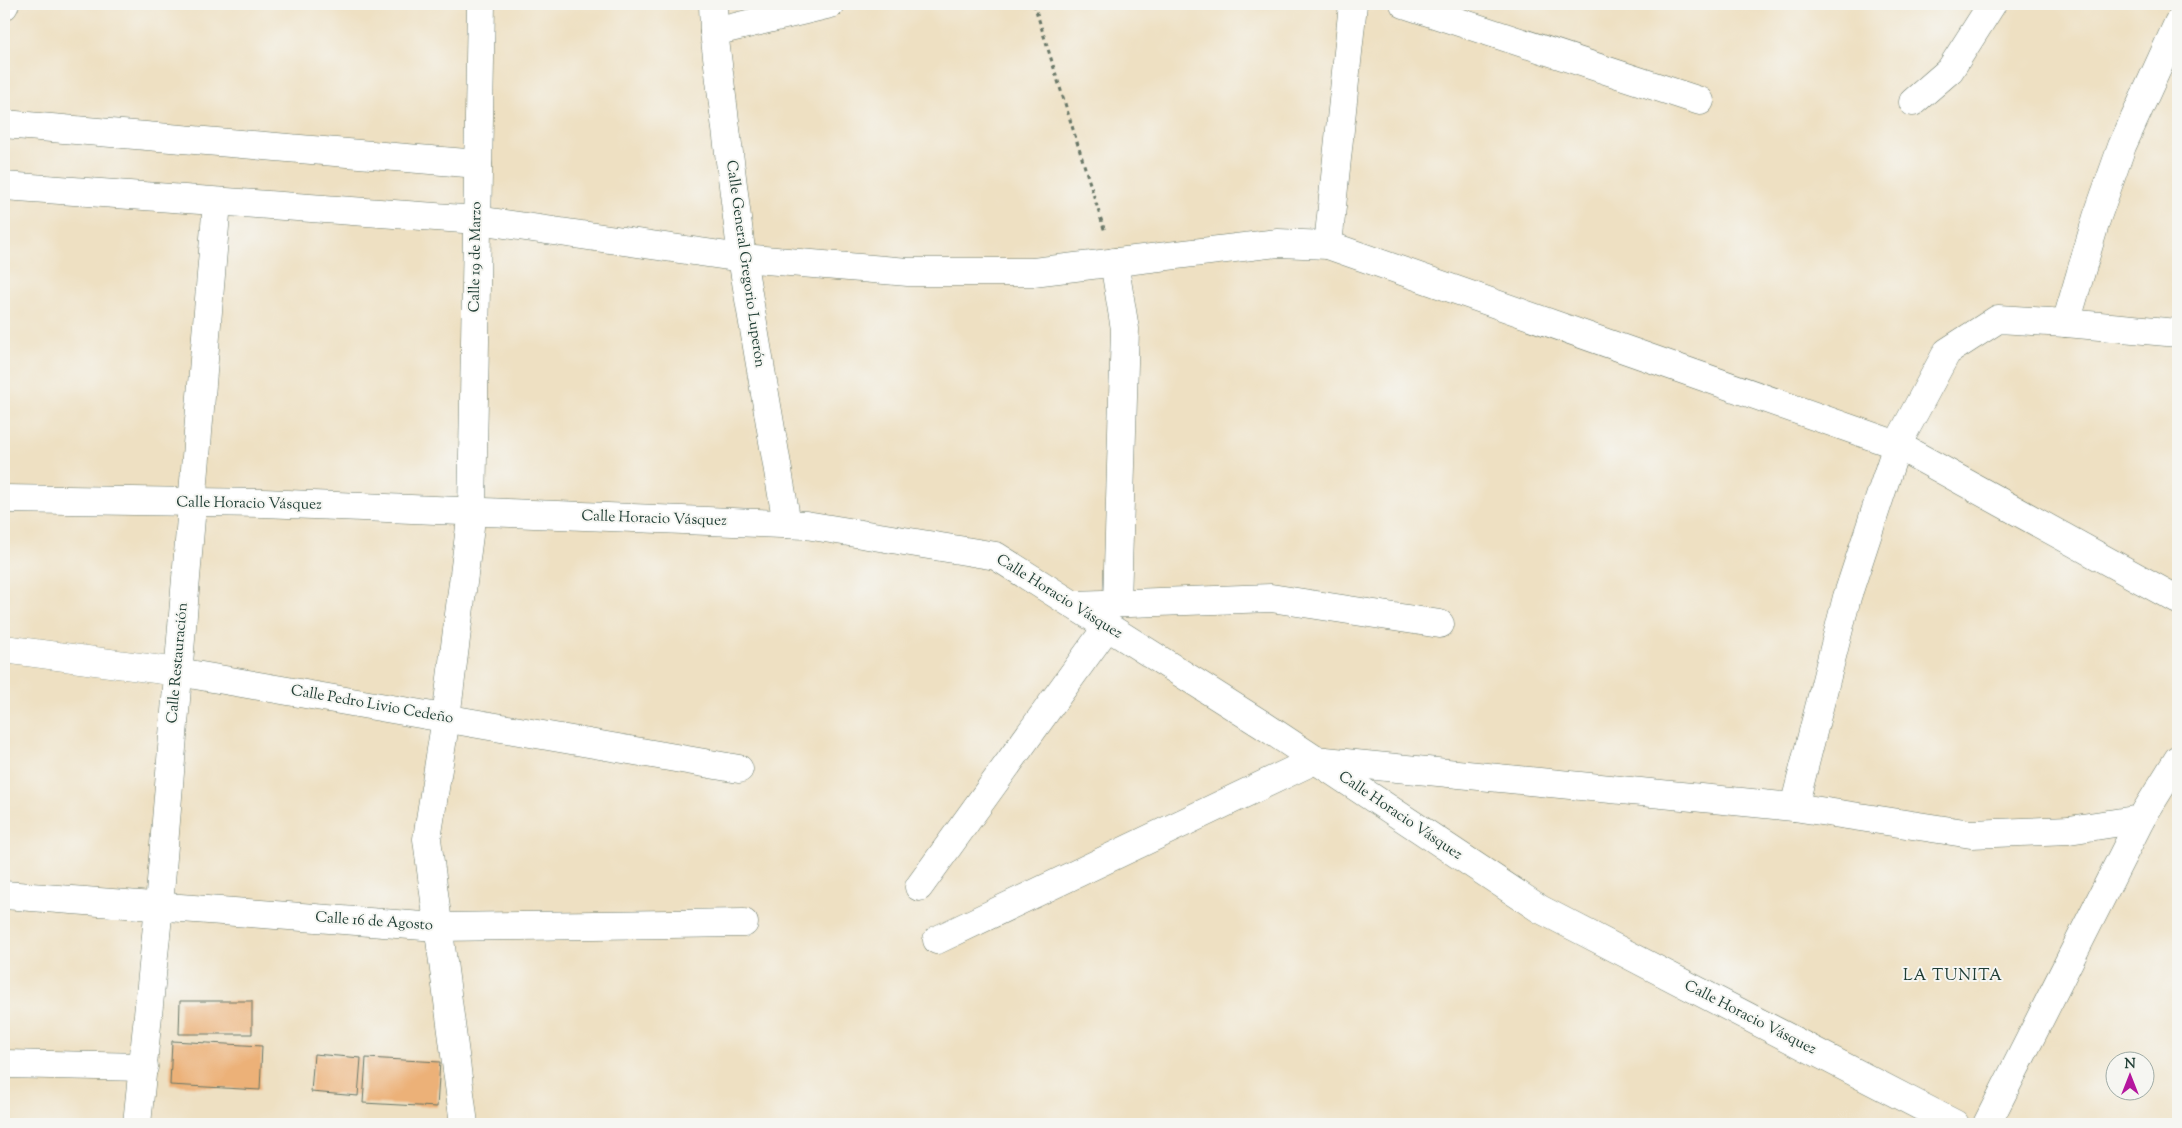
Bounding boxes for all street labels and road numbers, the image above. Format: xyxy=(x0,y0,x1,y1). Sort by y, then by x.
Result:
street label: Calle General Gregorio Luperón xyxy=(720,159,770,369)
street label: Calle 19 de Marzo xyxy=(465,201,487,313)
street label: Calle Horacio Vásquez xyxy=(176,492,322,516)
street label: Calle Horacio Vásquez xyxy=(581,506,727,532)
street label: Calle Horacio Vásquez xyxy=(992,550,1127,645)
street label: Calle Restauración xyxy=(162,602,194,724)
street label: Calle Pedro Livio Cedeño xyxy=(289,680,455,730)
street label: Calle Horacio Vásquez xyxy=(1334,767,1466,866)
street label: Calle 16 de Agosto xyxy=(314,907,434,937)
street label: Calle Horacio Vásquez xyxy=(1680,976,1820,1061)

